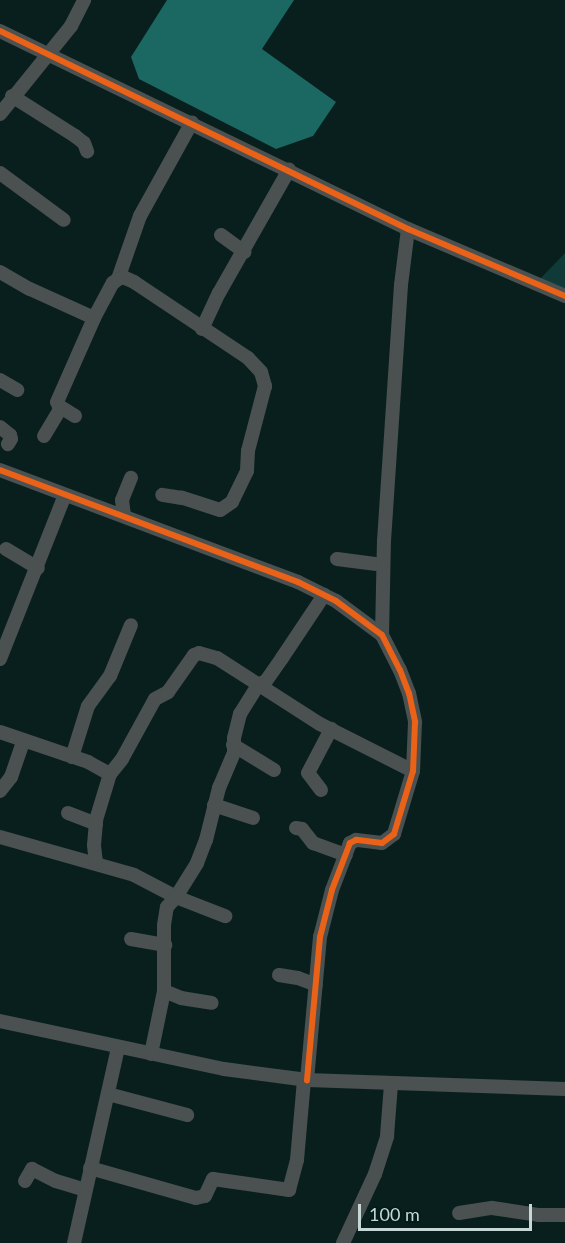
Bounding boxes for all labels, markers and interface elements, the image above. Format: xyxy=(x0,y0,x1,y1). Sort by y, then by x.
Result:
scale bar xyxy=(361,1192,535,1230)
text: 100 m xyxy=(369,1203,420,1225)

